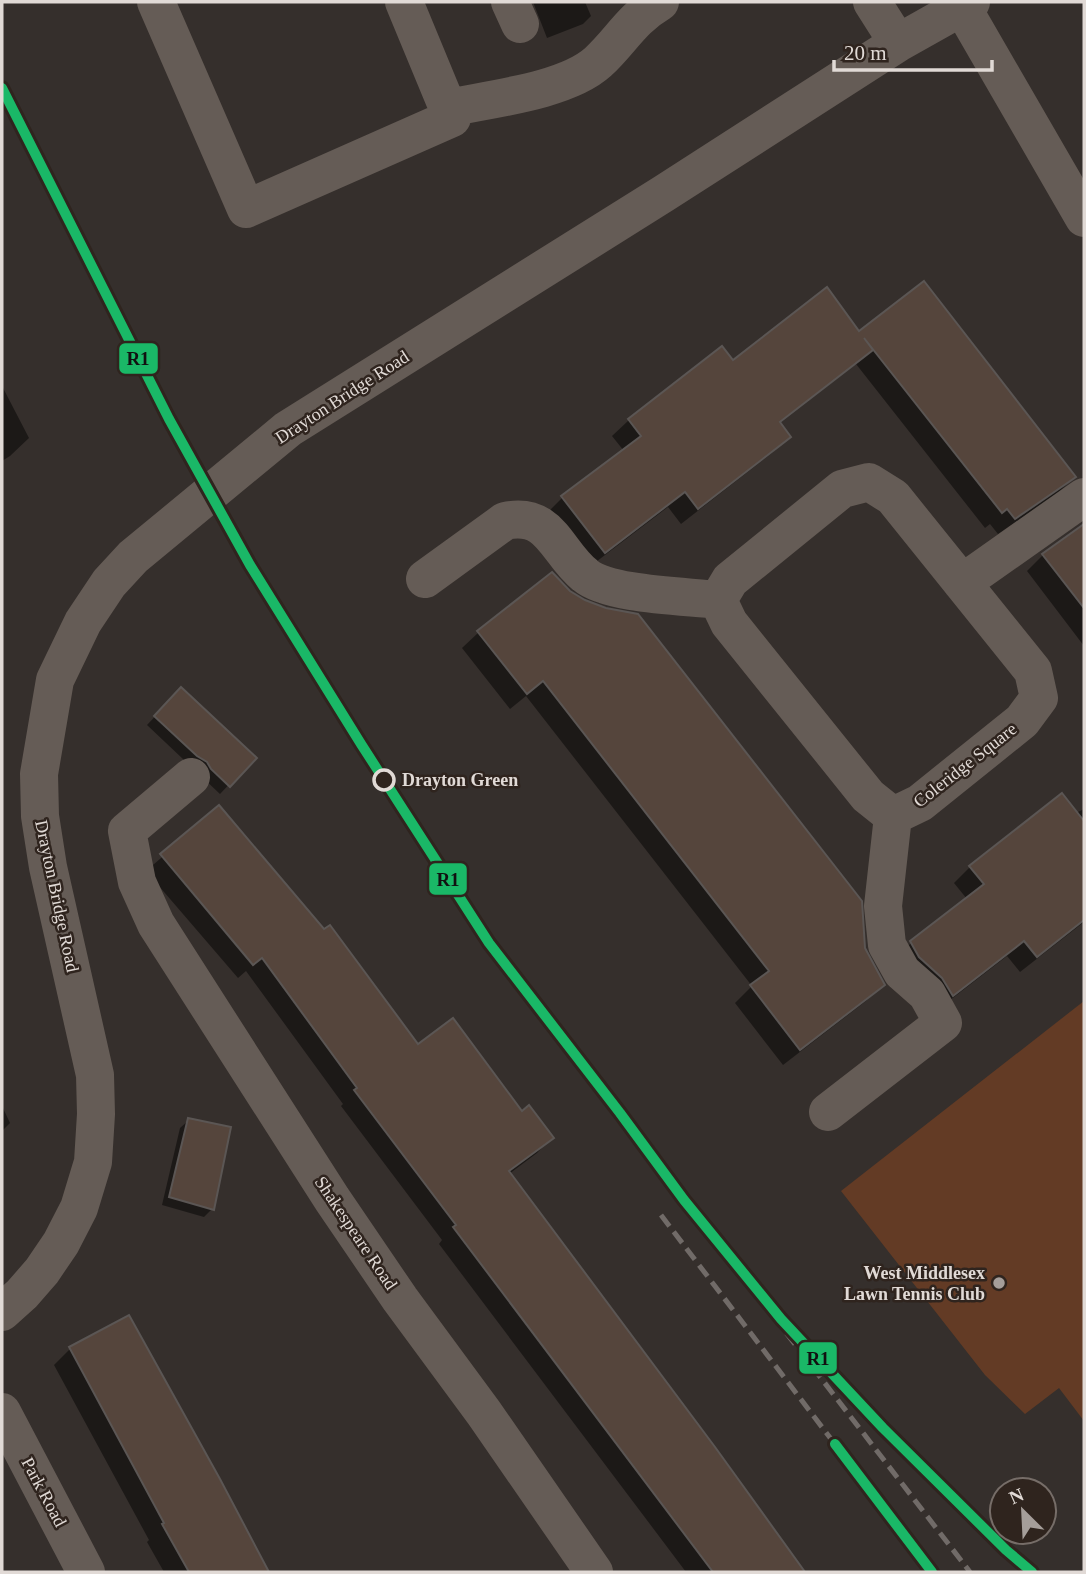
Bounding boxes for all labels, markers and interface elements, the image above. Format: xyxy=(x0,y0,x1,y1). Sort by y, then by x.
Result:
scale bar xyxy=(834,28,992,72)
text: 20 m xyxy=(844,41,887,65)
line badge: R1 xyxy=(118,342,159,375)
street label: Drayton Bridge Road xyxy=(272,346,412,448)
text: R1 xyxy=(126,348,150,369)
street label: Coleridge Square xyxy=(909,718,1021,812)
marker: Drayton Green xyxy=(373,769,395,791)
place label: Drayton Green xyxy=(402,770,518,790)
street label: Drayton Bridge Road xyxy=(31,818,83,974)
line badge: R1 xyxy=(428,862,468,896)
text: R1 xyxy=(436,869,460,890)
street label: Shakespeare Road xyxy=(311,1173,401,1293)
place label: West Middlesex Lawn Tennis Club xyxy=(844,1263,985,1304)
marker: West Middlesex Lawn Tennis Club xyxy=(991,1275,1007,1291)
line badge: R1 xyxy=(798,1341,838,1375)
text: R1 xyxy=(806,1348,830,1369)
street label: Park Road xyxy=(17,1454,71,1530)
north arrow xyxy=(988,1476,1058,1546)
text: N xyxy=(1006,1483,1027,1508)

